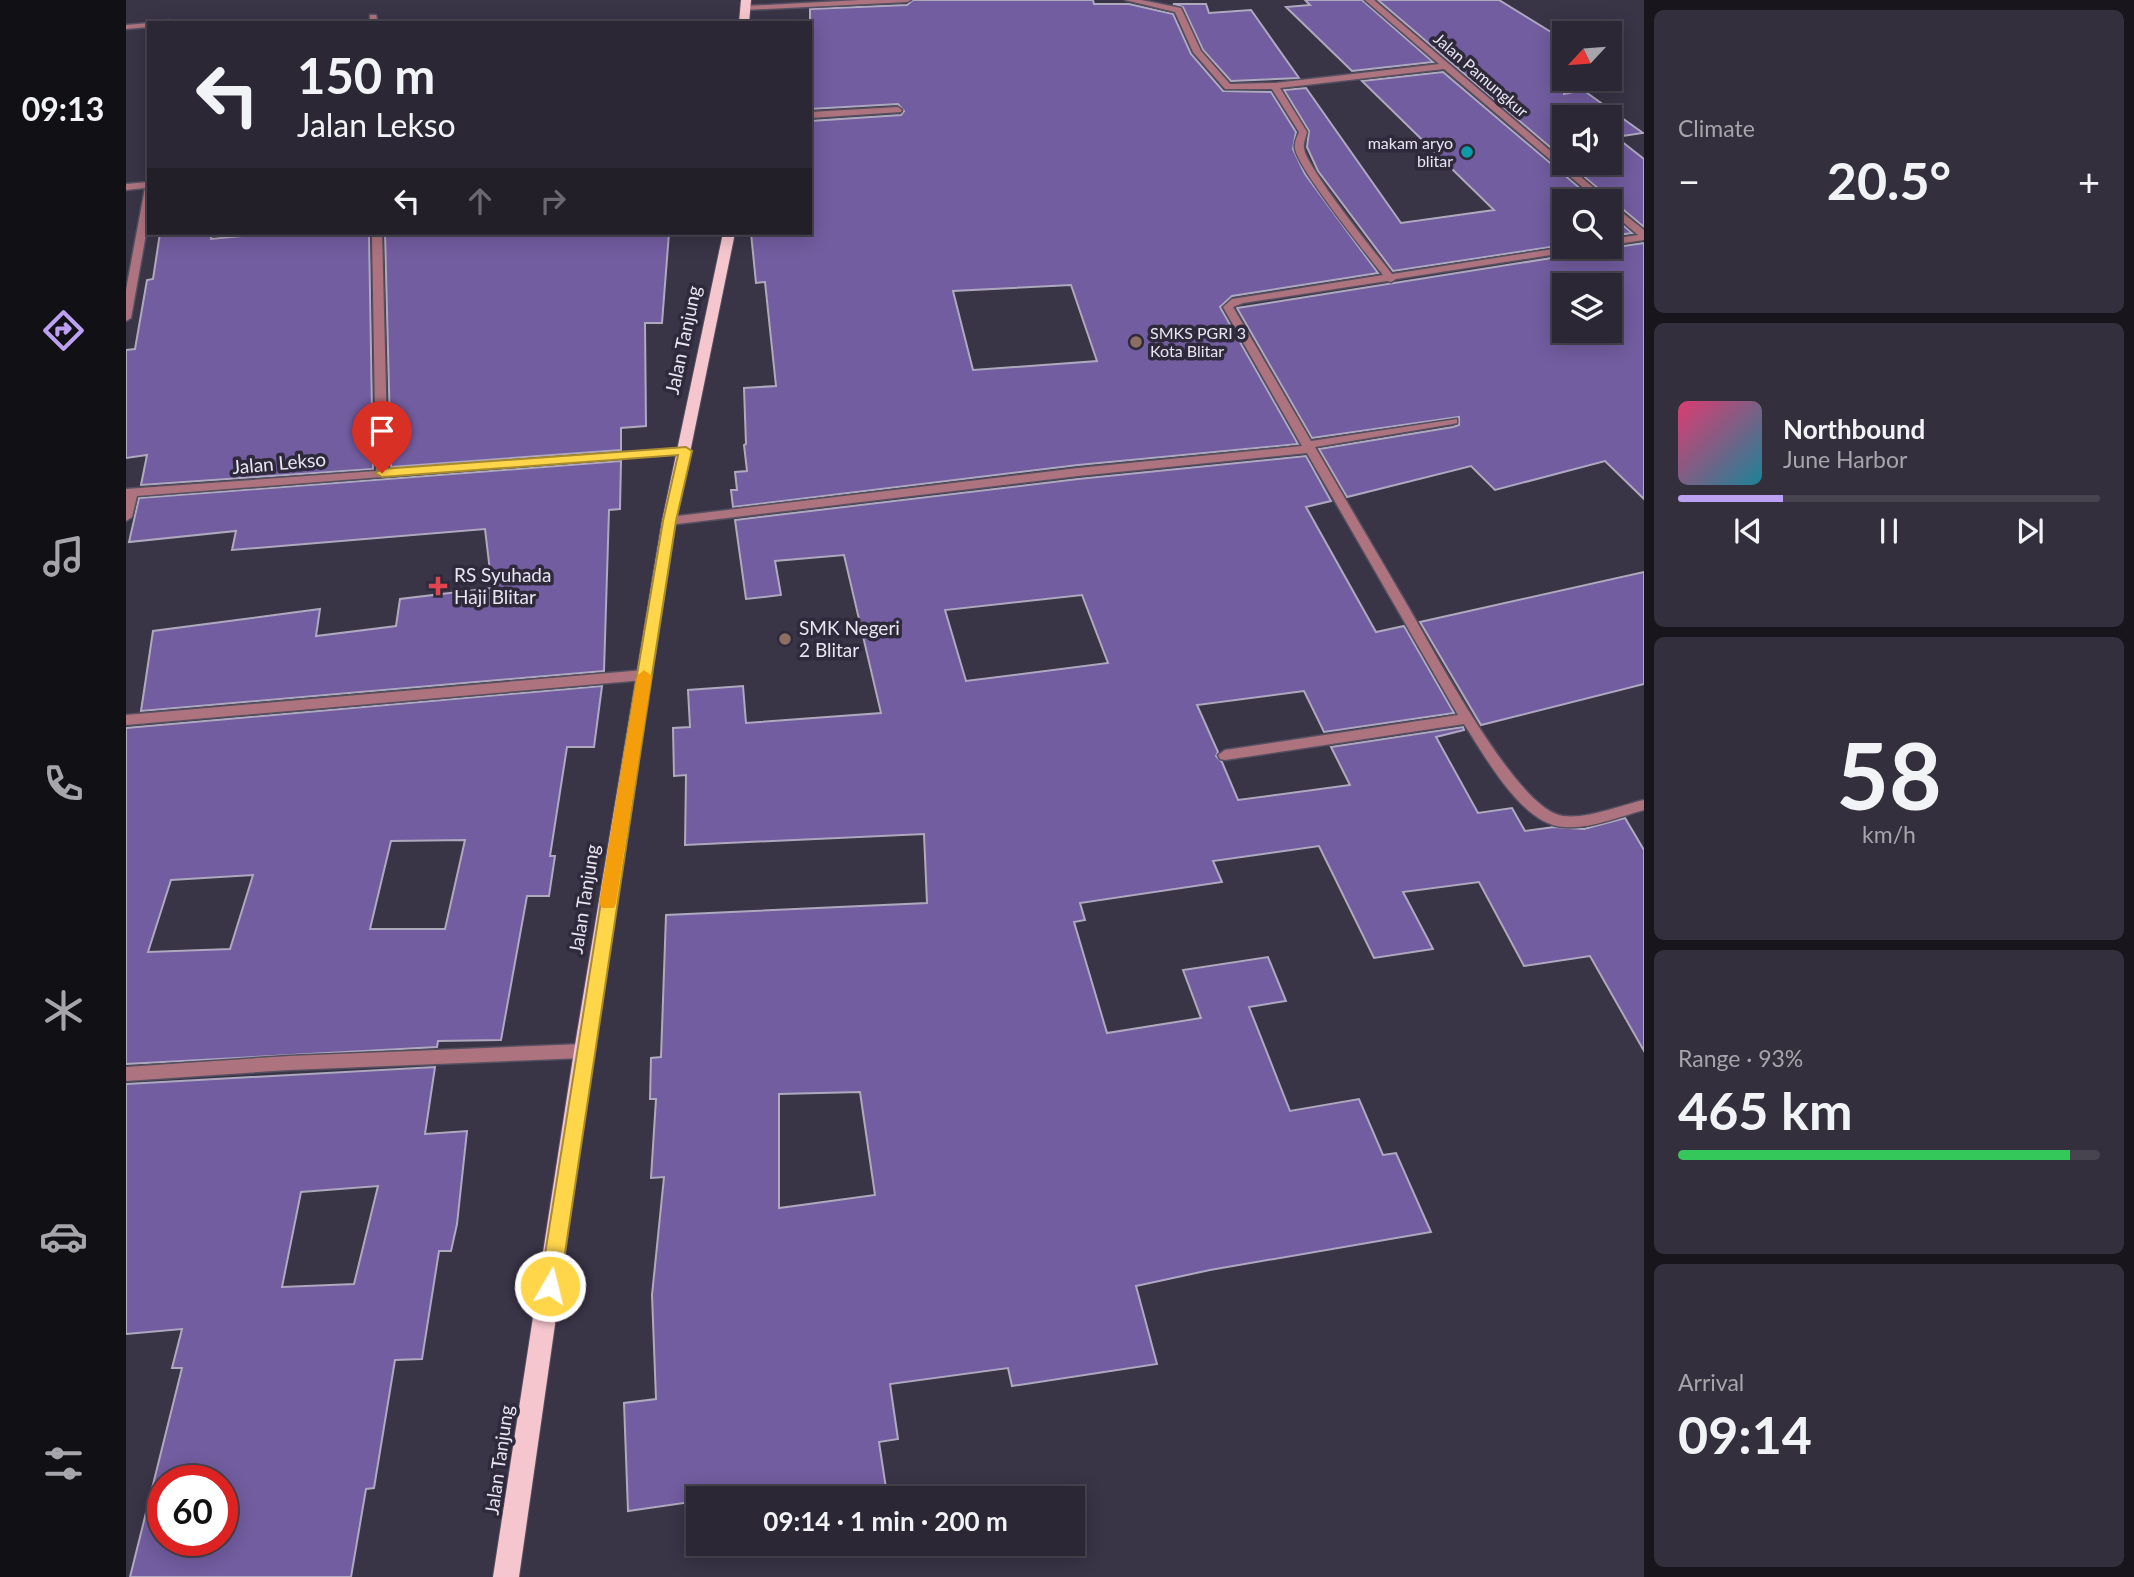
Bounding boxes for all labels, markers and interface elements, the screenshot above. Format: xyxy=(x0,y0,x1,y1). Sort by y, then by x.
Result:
north arrow xyxy=(1552,21,1622,91)
map controls xyxy=(1552,21,1622,343)
street label: Jalan Pamungkur xyxy=(1430,29,1532,121)
text: 150 m xyxy=(297,46,435,104)
icon: left xyxy=(182,49,273,140)
text: 09:13 xyxy=(22,89,104,128)
text: Jalan Lekso xyxy=(297,105,456,144)
button: sound xyxy=(1552,105,1622,175)
text: Climate xyxy=(1678,114,1755,142)
place label: makam aryo blitar xyxy=(1368,133,1453,170)
marker: makam aryo blitar xyxy=(1459,144,1475,160)
text: 20.5° xyxy=(1827,149,1951,211)
text: − xyxy=(1678,158,1700,204)
text: + xyxy=(2078,158,2100,204)
icon: left xyxy=(388,182,426,220)
icon: ahead xyxy=(461,182,499,220)
icon: right xyxy=(534,182,572,220)
button: search xyxy=(1552,189,1622,259)
button: layers xyxy=(1552,273,1622,343)
street label: Jalan Tanjung xyxy=(660,283,705,396)
icon: directions xyxy=(39,306,88,355)
place label: SMKS PGRI 3 Kota Blitar xyxy=(1150,323,1246,360)
marker: SMKS PGRI 3 Kota Blitar xyxy=(1128,334,1144,350)
pin xyxy=(352,401,412,473)
icon: arrive xyxy=(363,412,401,450)
text: Northbound xyxy=(1783,413,1925,445)
text: June Harbor xyxy=(1783,445,1907,473)
street label: Jalan Lekso xyxy=(231,447,327,478)
icon: previous xyxy=(1729,512,1767,550)
icon: pause xyxy=(1870,512,1908,550)
icon: next xyxy=(2011,512,2049,550)
icon: music xyxy=(39,532,88,581)
place label: RS Syuhada Haji Blitar xyxy=(454,563,551,608)
marker: RS Syuhada Haji Blitar xyxy=(428,576,448,596)
place label: SMK Negeri 2 Blitar xyxy=(799,616,900,661)
marker: SMK Negeri 2 Blitar xyxy=(777,631,793,647)
text: 58 xyxy=(1836,720,1942,829)
icon: phone xyxy=(39,759,88,808)
text: km/h xyxy=(1862,820,1916,848)
street label: Jalan Tanjung xyxy=(563,842,604,955)
icon: climate xyxy=(39,986,88,1035)
text: Range · 93% xyxy=(1678,1044,1803,1072)
text: 465 km xyxy=(1678,1079,1852,1141)
icon: car xyxy=(39,1212,88,1261)
position arrow xyxy=(513,1249,587,1323)
text: Arrival xyxy=(1678,1368,1744,1396)
street label: Jalan Tanjung xyxy=(479,1403,518,1516)
text: 09:14 xyxy=(1678,1403,1812,1465)
icon: filters xyxy=(39,1439,88,1488)
speed limit sign: 60 xyxy=(147,1465,238,1556)
text: 09:14 · 1 min · 200 m xyxy=(763,1505,1008,1537)

